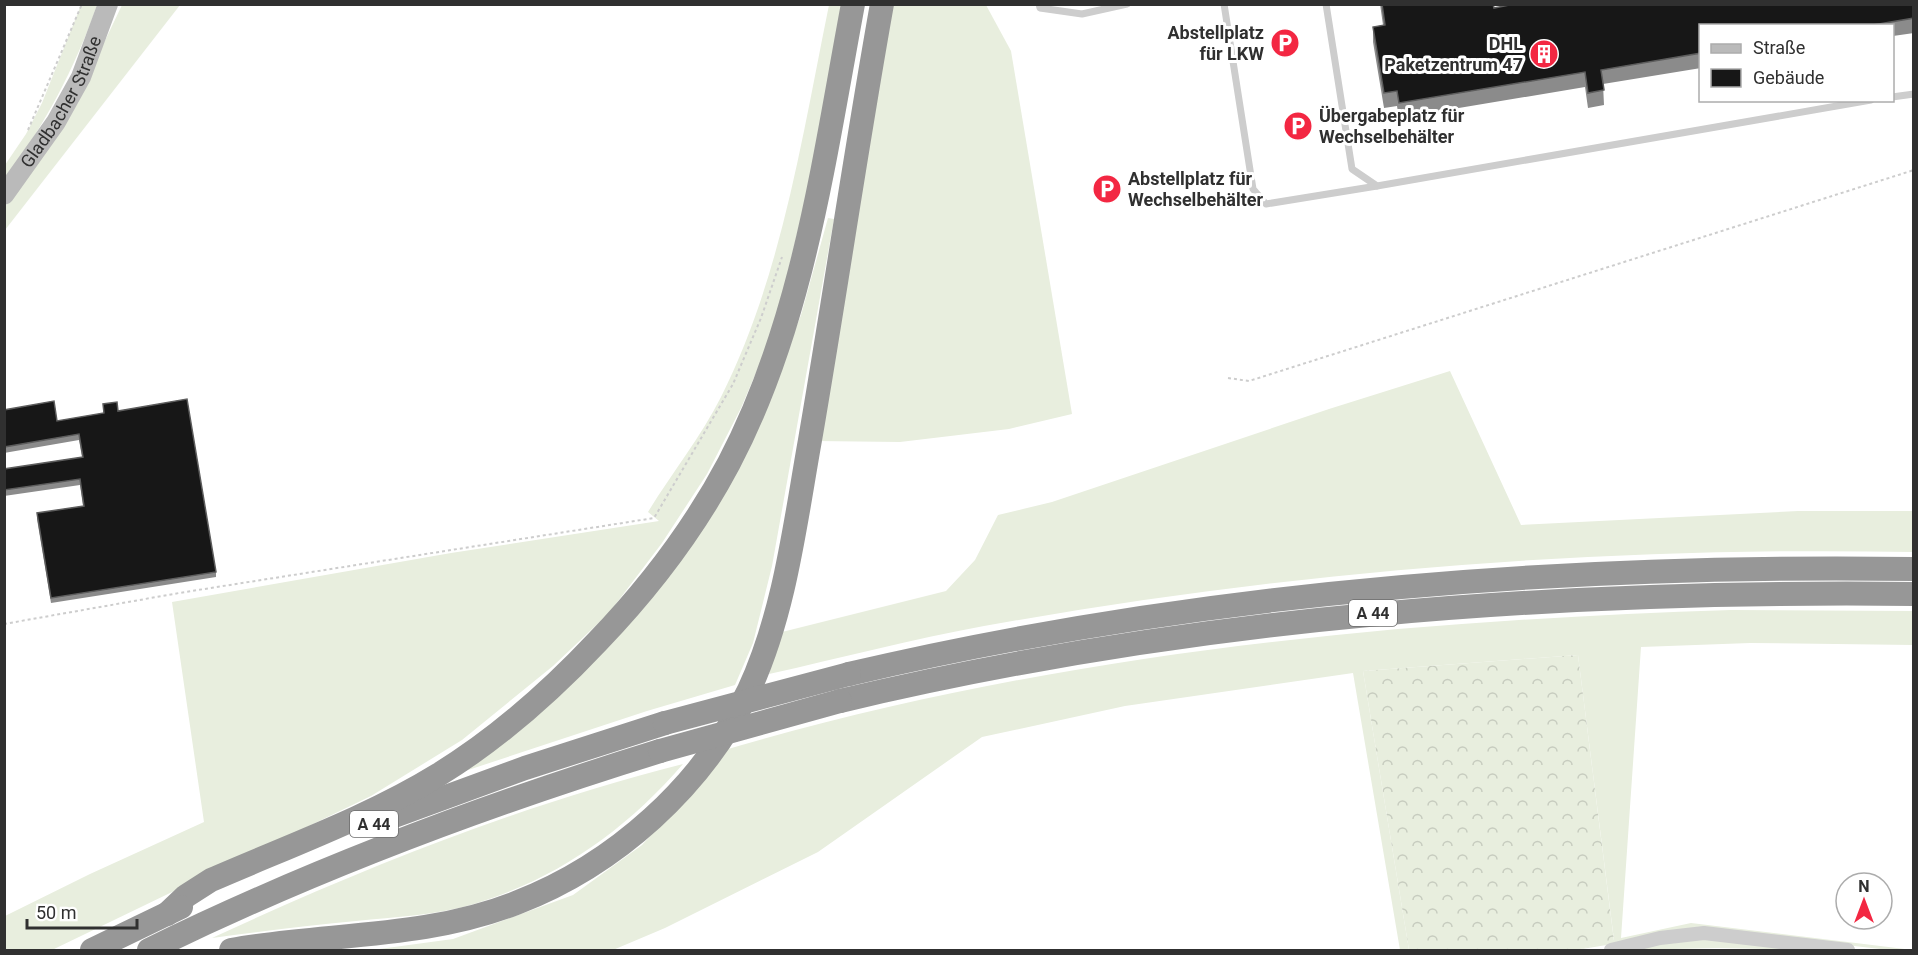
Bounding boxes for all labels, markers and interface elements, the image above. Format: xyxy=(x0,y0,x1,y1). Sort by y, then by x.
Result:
place label: Abstellplatz für LKW xyxy=(1167,22,1264,64)
legend xyxy=(1699,24,1894,102)
parking icon: Abstellplatz für LKW xyxy=(1269,27,1301,59)
street label: Gladbacher Straße xyxy=(16,33,105,172)
place label: DHL Paketzentrum 47 xyxy=(1384,33,1523,75)
text: Straße xyxy=(1753,37,1805,58)
building icon: DHL Paketzentrum 47 xyxy=(1528,38,1560,70)
text: Gebäude xyxy=(1753,67,1824,88)
place label: Übergabeplatz für Wechselbehälter xyxy=(1319,105,1465,147)
parking icon: Übergabeplatz für Wechselbehälter xyxy=(1282,110,1314,142)
place label: Abstellplatz für Wechselbehälter xyxy=(1128,168,1264,210)
parking icon: Abstellplatz für Wechselbehälter xyxy=(1091,173,1123,205)
road number: A 44 xyxy=(1349,600,1397,626)
road number: A 44 xyxy=(350,811,398,837)
north arrow xyxy=(1834,871,1894,931)
text: N xyxy=(1858,877,1870,896)
scale bar xyxy=(27,892,136,930)
text: 50 m xyxy=(36,902,76,923)

